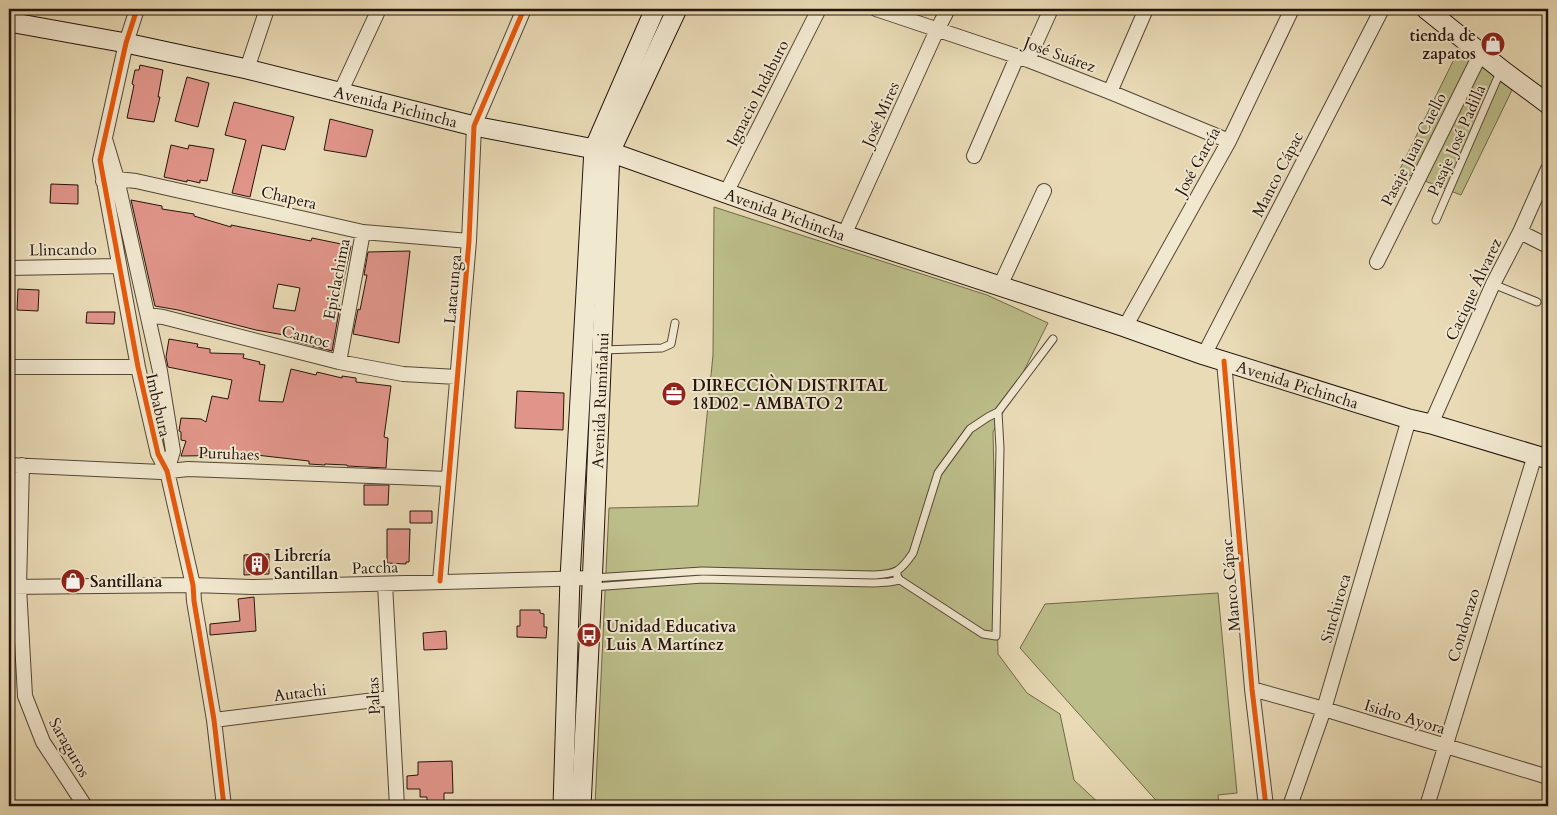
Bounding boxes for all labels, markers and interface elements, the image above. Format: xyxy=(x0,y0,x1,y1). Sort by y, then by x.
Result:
place label: tienda de zapatos xyxy=(1410,25,1476,65)
street label: José Suárez xyxy=(1019,31,1099,78)
shop icon: tienda de zapatos xyxy=(1480,31,1506,57)
street label: Ignacio Indaburo xyxy=(722,36,794,151)
street label: José Mires xyxy=(856,78,905,152)
street label: Avenida Pichincha xyxy=(331,81,460,133)
street label: Pasaje José Padilla xyxy=(1422,81,1491,200)
street label: Pasaje Juan Cuello xyxy=(1376,89,1452,210)
street label: José García xyxy=(1169,123,1226,201)
street label: Manco Cápac xyxy=(1247,128,1309,221)
street label: Chapera xyxy=(259,181,319,215)
street label: Avenida Pichincha xyxy=(721,184,848,247)
street label: Cacique Álvarez xyxy=(1441,235,1507,344)
street label: Epiclachima xyxy=(318,237,356,322)
street label: Llincando xyxy=(29,238,97,262)
street label: Latacunga xyxy=(439,253,467,325)
street label: Cantoc xyxy=(279,320,332,354)
street label: Avenida Rumiñahui xyxy=(587,332,615,469)
street label: Avenida Pichincha xyxy=(1234,356,1361,415)
street label: Imbabura xyxy=(140,371,176,439)
place label: DIRECCIÒN DISTRITAL 18D02 - AMBATO 2 xyxy=(692,374,889,415)
office icon: DIRECCIÒN DISTRITAL 18D02 - AMBATO 2 xyxy=(661,381,687,407)
street label: Puruhaes xyxy=(198,442,260,466)
street label: Manco Cápac xyxy=(1216,538,1246,632)
place label: Librería Santillan xyxy=(274,545,339,585)
building icon: Librería Santillan xyxy=(244,551,270,577)
street label: Paccha xyxy=(351,556,399,580)
shop icon: Santillana xyxy=(60,568,86,594)
place label: Santillana xyxy=(90,571,162,593)
street label: Sinchiroca xyxy=(1316,571,1356,645)
street label: Condorazo xyxy=(1442,586,1486,665)
place label: Unidad Educativa Luis A Martínez xyxy=(606,616,736,656)
bus stop icon: Unidad Educativa Luis A Martínez xyxy=(576,622,602,648)
street label: Paltas xyxy=(362,677,386,715)
street label: Autachi xyxy=(273,679,328,707)
street label: Isidro Ayora xyxy=(1361,694,1448,740)
street label: Saraguros xyxy=(43,714,95,781)

